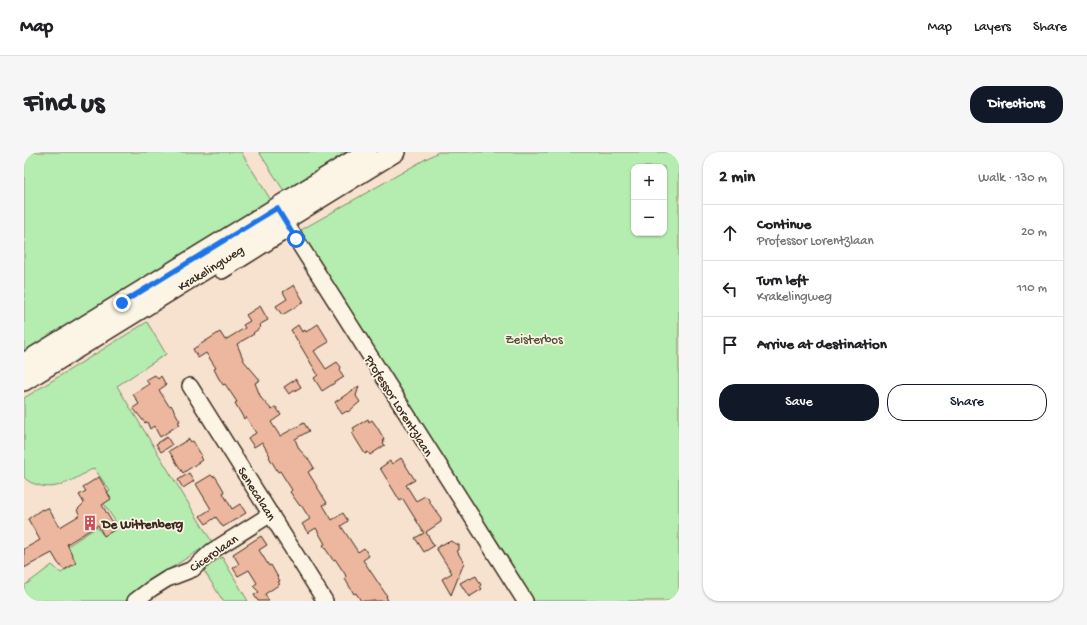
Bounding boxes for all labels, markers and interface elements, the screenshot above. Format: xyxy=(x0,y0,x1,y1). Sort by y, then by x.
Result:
text: Map xyxy=(20,16,53,39)
text: Map xyxy=(928,19,952,36)
text: Layers xyxy=(974,19,1011,36)
text: Share xyxy=(1033,19,1067,36)
button: Directions xyxy=(970,86,1063,123)
text: Find us xyxy=(24,88,104,121)
map controls xyxy=(631,164,667,236)
button: + xyxy=(631,164,667,200)
text: 2 min xyxy=(719,168,755,188)
text: Walk · 130 m xyxy=(978,171,1047,186)
button: − xyxy=(631,200,667,236)
text: Continue xyxy=(757,216,811,234)
icon: ahead xyxy=(719,222,741,244)
text: 20 m xyxy=(1021,225,1047,240)
route start xyxy=(287,230,305,248)
text: Professor Lorentzlaan xyxy=(757,234,874,249)
street label: Krakelingweg xyxy=(176,243,247,295)
text: Turn left xyxy=(757,272,808,290)
icon: left xyxy=(719,278,741,300)
text: 110 m xyxy=(1017,281,1047,296)
text: Krakelingweg xyxy=(757,290,832,305)
route end xyxy=(113,294,131,312)
park label: Zeisterbos xyxy=(505,333,564,348)
icon: arrive xyxy=(719,334,741,356)
text: Arrive at destination xyxy=(757,336,887,354)
street label: Professor Lorentzlaan xyxy=(360,352,436,460)
button: Save xyxy=(719,384,879,421)
button: Share xyxy=(887,384,1047,421)
street label: Senecalaan xyxy=(233,465,279,525)
building icon: De Wittenberg xyxy=(81,514,99,532)
place label: De Wittenberg xyxy=(101,518,184,533)
street label: Cicerolaan xyxy=(187,531,242,576)

